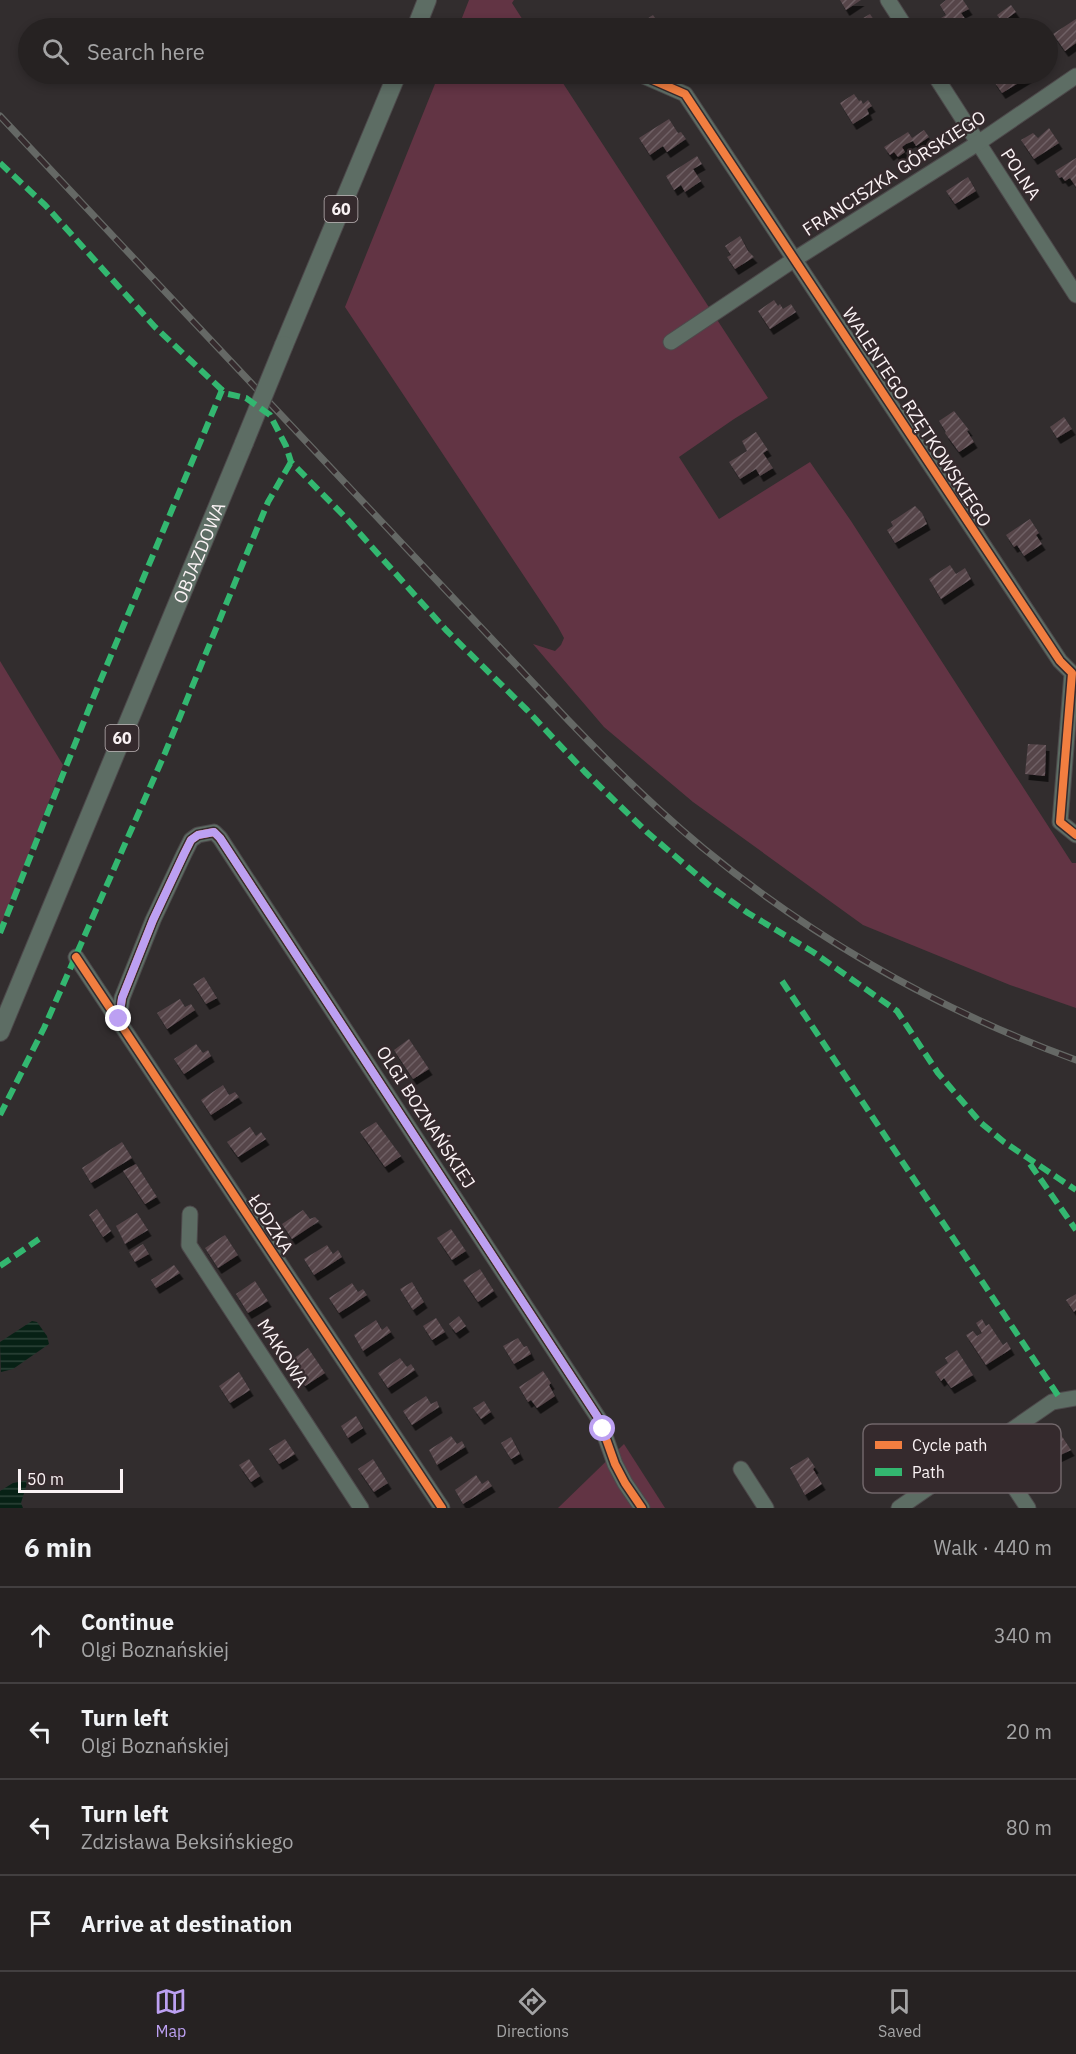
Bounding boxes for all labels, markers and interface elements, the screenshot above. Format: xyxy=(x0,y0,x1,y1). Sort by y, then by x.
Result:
search box xyxy=(18,18,1058,84)
icon: search xyxy=(39,35,72,68)
text: Search here xyxy=(87,37,205,66)
street label: FRANCISZKA GÓRSKIEGO xyxy=(798,105,990,241)
street label: POLNA xyxy=(996,144,1046,205)
road number: 60 xyxy=(324,196,358,222)
street label: WALENTEGO RZĘTKOWSKIEGO xyxy=(837,303,997,531)
street label: OBJAZDOWA xyxy=(167,498,230,607)
road number: 60 xyxy=(106,725,138,751)
route end xyxy=(105,1005,131,1031)
street label: OLGI BOZNAŃSKIEJ xyxy=(371,1041,481,1193)
street label: ŁÓDZKA xyxy=(243,1189,299,1259)
street label: MAKOWA xyxy=(252,1314,314,1392)
route start xyxy=(589,1415,615,1441)
legend xyxy=(863,1424,1061,1493)
text: Cycle path xyxy=(912,1435,987,1455)
text: Path xyxy=(912,1462,945,1482)
scale bar xyxy=(18,1466,123,1494)
text: 50 m xyxy=(27,1469,64,1489)
text: 6 min xyxy=(24,1530,92,1564)
text: Walk · 440 m xyxy=(934,1534,1052,1561)
text: Continue xyxy=(81,1607,174,1636)
icon: ahead xyxy=(24,1619,57,1652)
text: 340 m xyxy=(994,1622,1052,1649)
text: Olgi Boznańskiej xyxy=(81,1636,229,1663)
text: Turn left xyxy=(81,1703,169,1732)
icon: left xyxy=(24,1715,57,1748)
text: 20 m xyxy=(1006,1718,1052,1745)
text: Olgi Boznańskiej xyxy=(81,1732,229,1759)
text: Turn left xyxy=(81,1799,169,1828)
icon: left xyxy=(24,1811,57,1844)
text: 80 m xyxy=(1006,1814,1052,1841)
text: Zdzisława Beksińskiego xyxy=(81,1828,293,1855)
icon: arrive xyxy=(24,1907,57,1940)
text: Arrive at destination xyxy=(81,1909,292,1938)
tab: Map xyxy=(154,1985,187,2041)
tab: Directions xyxy=(496,1985,569,2041)
tab: Saved xyxy=(878,1985,922,2041)

